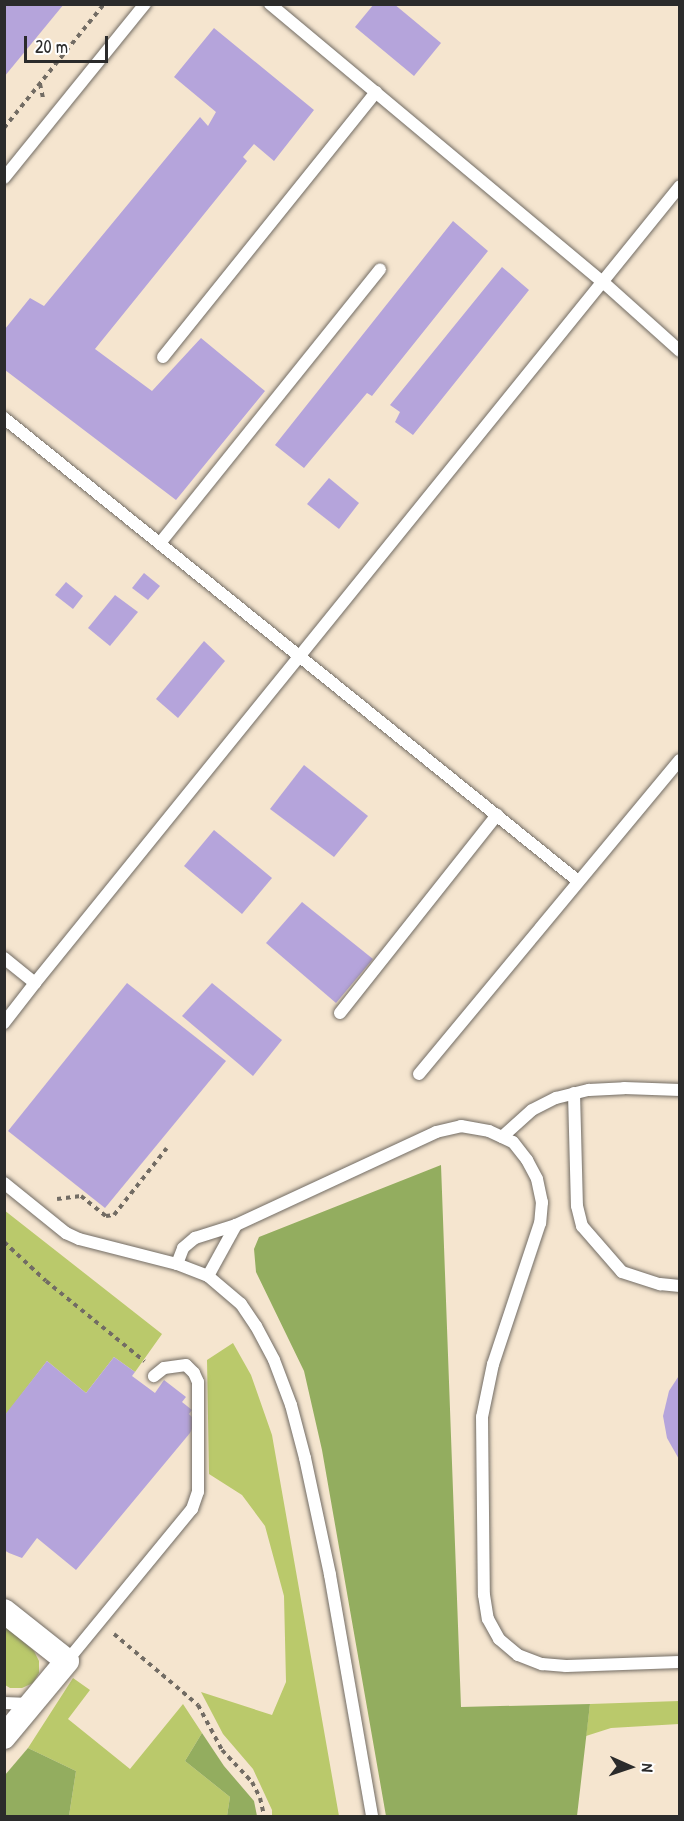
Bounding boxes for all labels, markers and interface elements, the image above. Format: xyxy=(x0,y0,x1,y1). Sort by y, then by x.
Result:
scale bar xyxy=(27,24,111,62)
text: 20 m xyxy=(35,34,68,59)
north arrow xyxy=(600,1737,660,1797)
text: N xyxy=(637,1763,659,1773)

